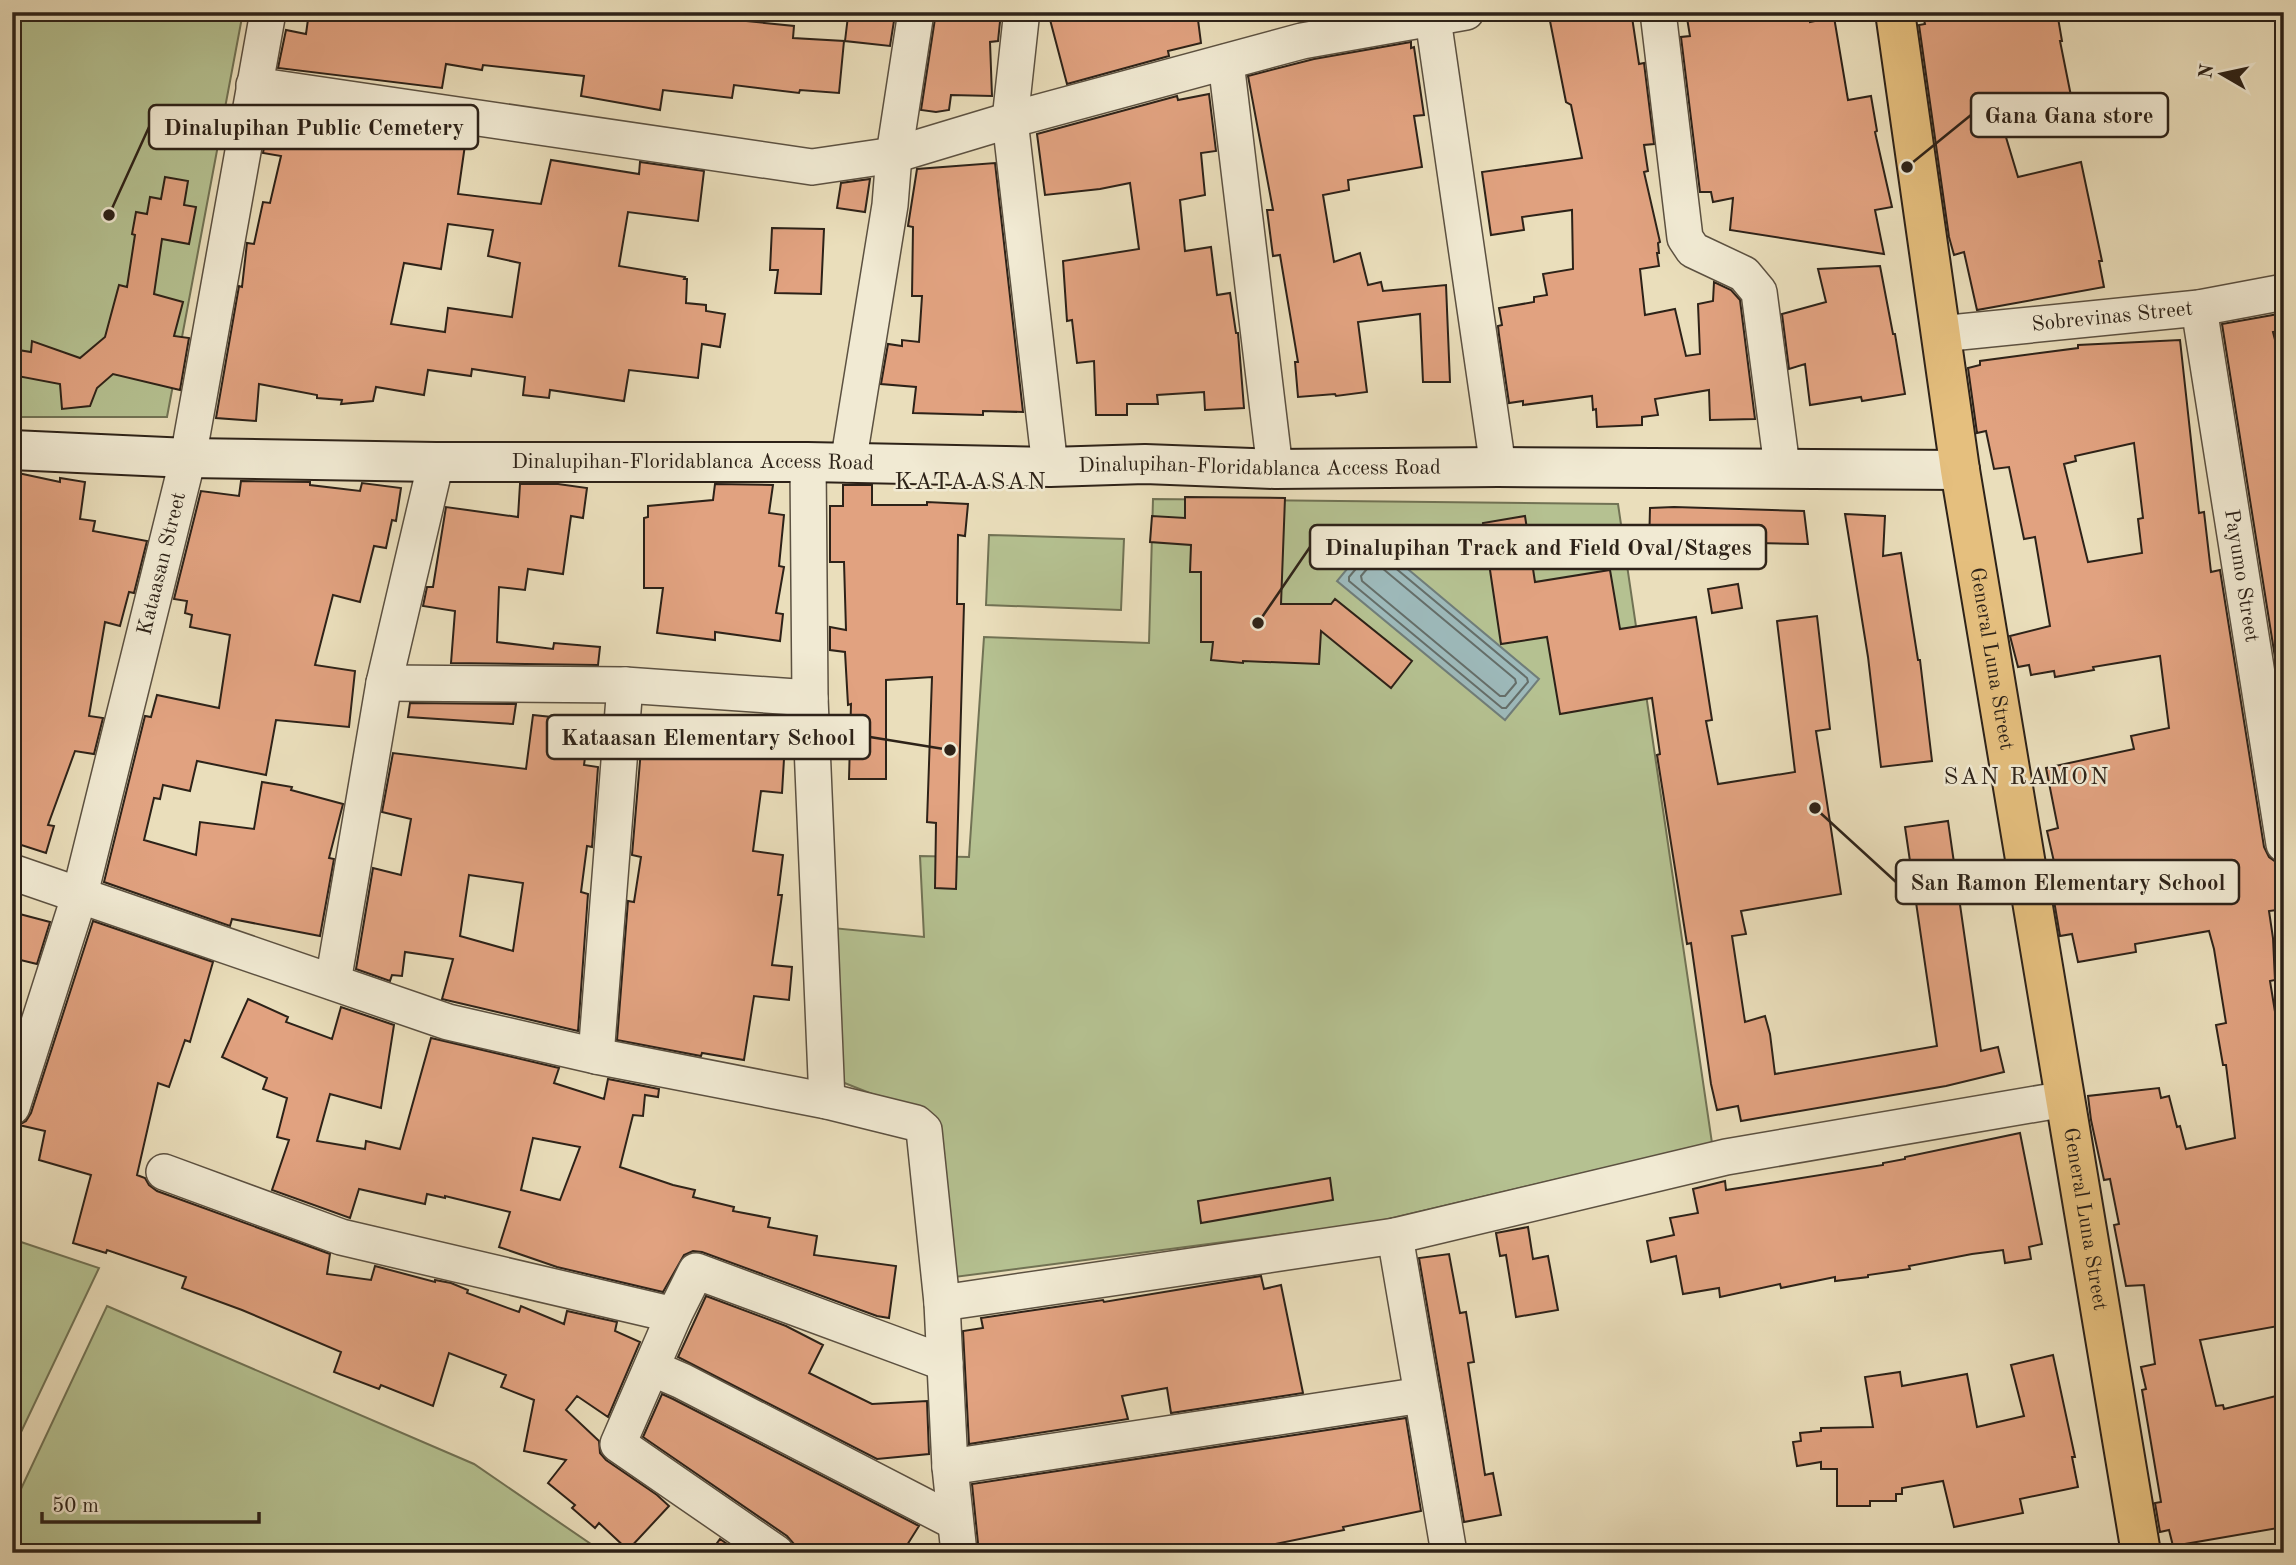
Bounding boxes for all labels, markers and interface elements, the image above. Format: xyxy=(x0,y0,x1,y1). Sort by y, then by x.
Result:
north arrow xyxy=(2188,38,2258,108)
text: N xyxy=(2197,63,2218,80)
callout: Gana Gana store xyxy=(1971,93,2168,137)
callout: Dinalupihan Public Cemetery xyxy=(149,105,478,149)
text: Gana Gana store xyxy=(1984,105,2154,128)
text: Dinalupihan Public Cemetery xyxy=(164,117,464,140)
street label: Sobrevinas Street xyxy=(2031,298,2194,335)
street label: Dinalupihan-Floridablanca Access Road xyxy=(511,452,874,474)
street label: Dinalupihan-Floridablanca Access Road xyxy=(1078,453,1441,480)
district label: KATAASAN xyxy=(894,471,1048,495)
street label: Kataasan Street xyxy=(134,490,190,637)
street label: Payumo Street xyxy=(2221,508,2262,644)
callout: Dinalupihan Track and Field Oval/Stages xyxy=(1310,525,1766,569)
text: Dinalupihan Track and Field Oval/Stages xyxy=(1324,537,1752,560)
street label: General Luna Street xyxy=(1966,566,2017,752)
callout: Kataasan Elementary School xyxy=(547,715,870,759)
text: Kataasan Elementary School xyxy=(561,727,855,750)
district label: SAN RAMON xyxy=(1944,766,2110,790)
callout: San Ramon Elementary School xyxy=(1896,860,2239,904)
text: San Ramon Elementary School xyxy=(1910,872,2226,895)
street label: General Luna Street xyxy=(2060,1126,2111,1312)
scale bar xyxy=(42,1481,259,1525)
text: 50 m xyxy=(52,1496,99,1517)

